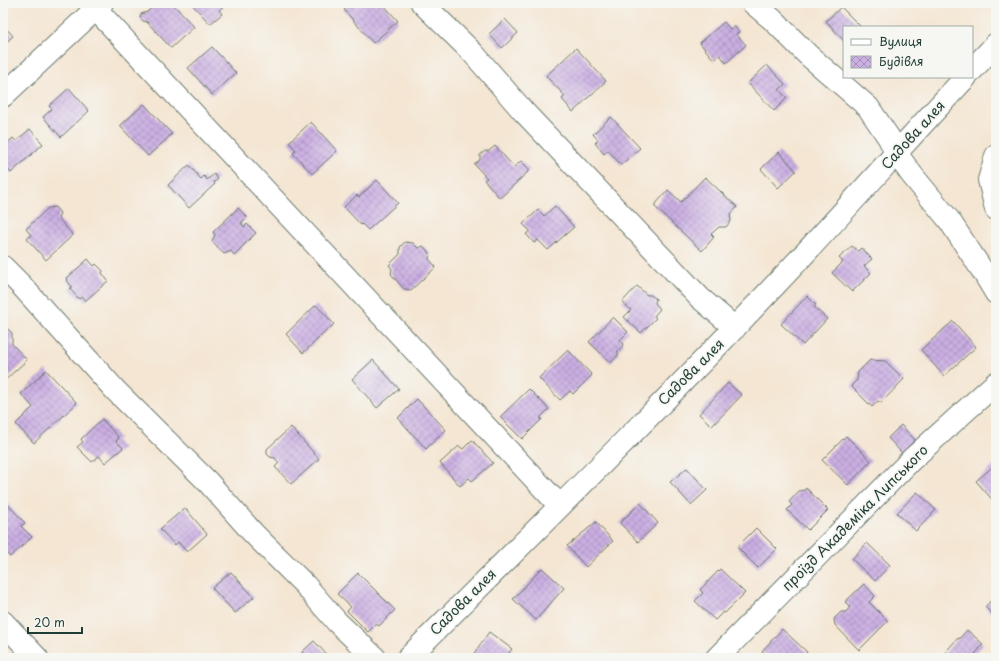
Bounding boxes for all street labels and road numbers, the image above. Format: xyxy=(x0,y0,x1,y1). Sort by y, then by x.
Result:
street label: Садова алея xyxy=(876,95,949,174)
street label: Садова алея xyxy=(653,334,729,410)
street label: проїзд Академіка Липського xyxy=(777,440,933,596)
street label: Садова алея xyxy=(425,564,501,640)

